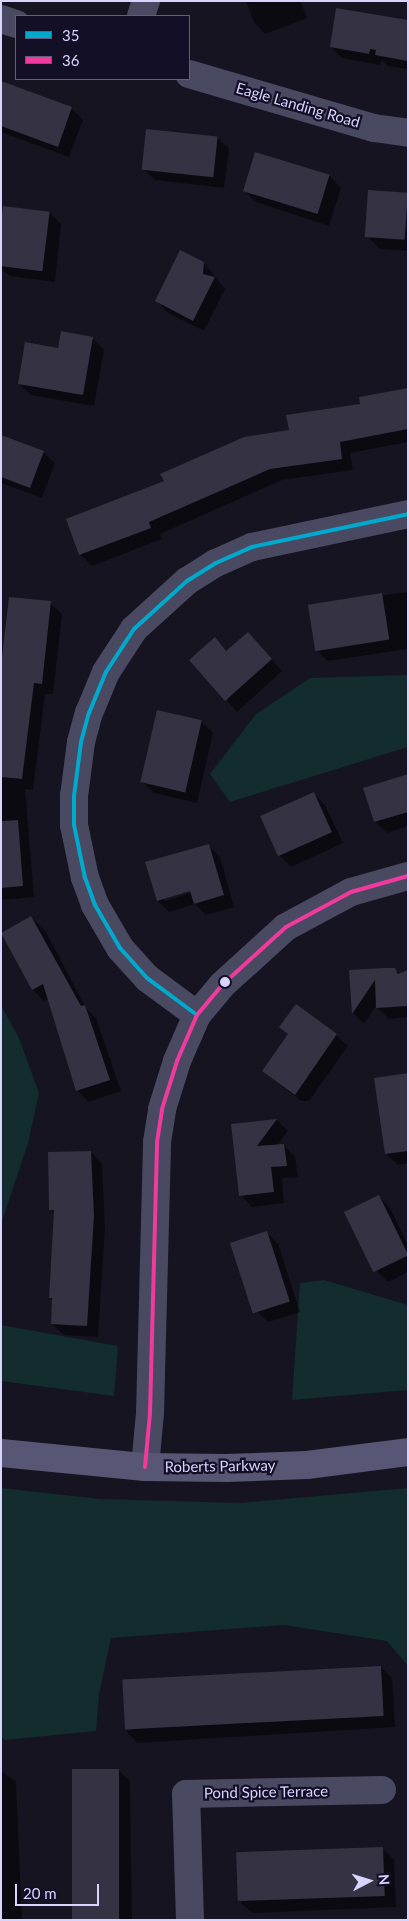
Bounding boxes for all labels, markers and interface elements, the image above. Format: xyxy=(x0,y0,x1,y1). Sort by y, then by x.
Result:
legend xyxy=(15,15,190,80)
text: 35 xyxy=(62,26,79,44)
text: 36 xyxy=(62,51,79,69)
street label: Eagle Landing Road xyxy=(234,79,362,131)
unlabelled marker xyxy=(220,977,230,987)
street label: Roberts Parkway xyxy=(164,1456,276,1476)
street label: Pond Spice Terrace xyxy=(204,1782,328,1802)
north arrow xyxy=(344,1856,394,1906)
scale bar xyxy=(18,1874,101,1906)
text: N xyxy=(376,1874,393,1886)
text: 20 m xyxy=(23,1884,57,1902)

